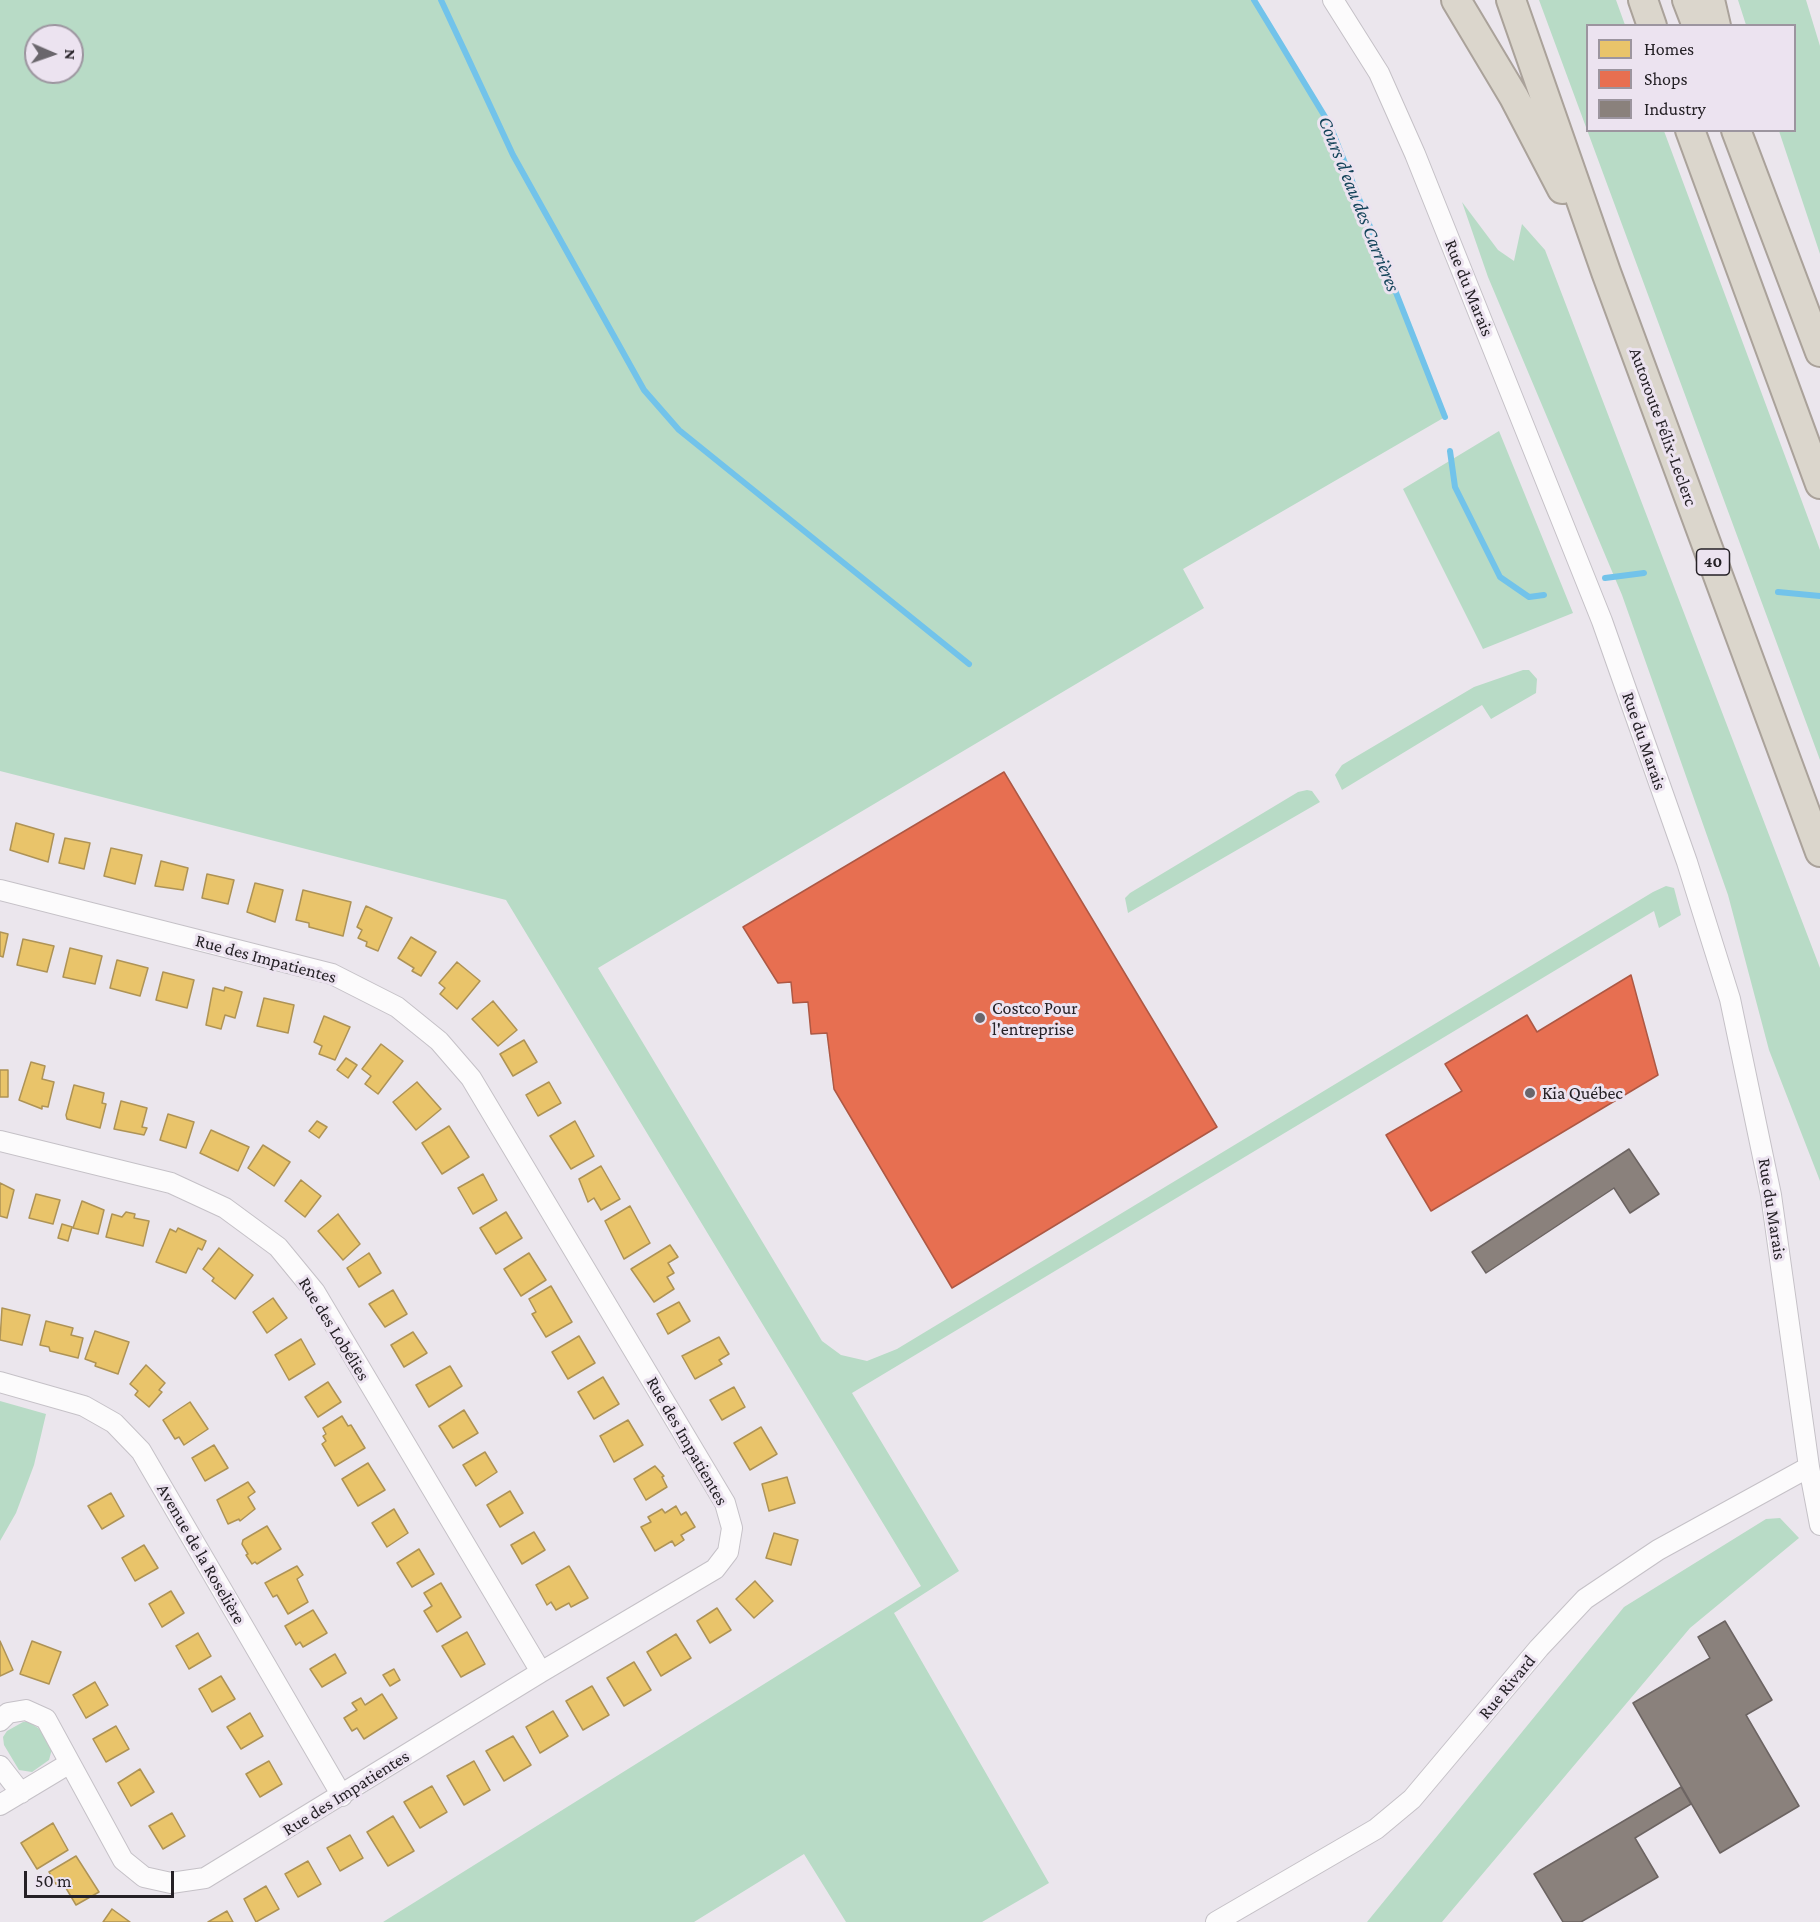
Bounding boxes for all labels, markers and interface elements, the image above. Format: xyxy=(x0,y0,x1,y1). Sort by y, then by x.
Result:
north arrow xyxy=(24,24,84,84)
legend xyxy=(1586,24,1796,132)
text: Homes xyxy=(1644,39,1694,59)
text: N xyxy=(62,49,79,60)
text: Shops xyxy=(1644,69,1688,89)
text: Industry xyxy=(1644,99,1706,119)
water label: Cours d'eau des Carrières xyxy=(1313,113,1405,295)
street label: Rue du Marais xyxy=(1440,236,1498,340)
street label: Autoroute Félix-Leclerc xyxy=(1624,345,1702,509)
road number: 40 xyxy=(1696,549,1730,575)
street label: Rue du Marais xyxy=(1617,689,1671,793)
street label: Rue des Impatientes xyxy=(193,930,339,988)
place label: Costco Pour l'entreprise xyxy=(992,997,1078,1040)
marker: Costco Pour l'entreprise xyxy=(973,1011,987,1025)
place label: Kia Québec xyxy=(1542,1082,1623,1104)
marker: Kia Québec xyxy=(1523,1086,1537,1100)
street label: Rue du Marais xyxy=(1753,1157,1791,1261)
street label: Rue des Lobélies xyxy=(294,1273,374,1385)
street label: Rue des Impatientes xyxy=(641,1373,733,1509)
street label: Avenue de la Roselière xyxy=(152,1480,250,1628)
street label: Rue Rivard xyxy=(1474,1650,1540,1724)
street label: Rue des Impatientes xyxy=(279,1745,413,1841)
scale bar xyxy=(27,1859,177,1897)
text: 50 m xyxy=(35,1871,72,1891)

